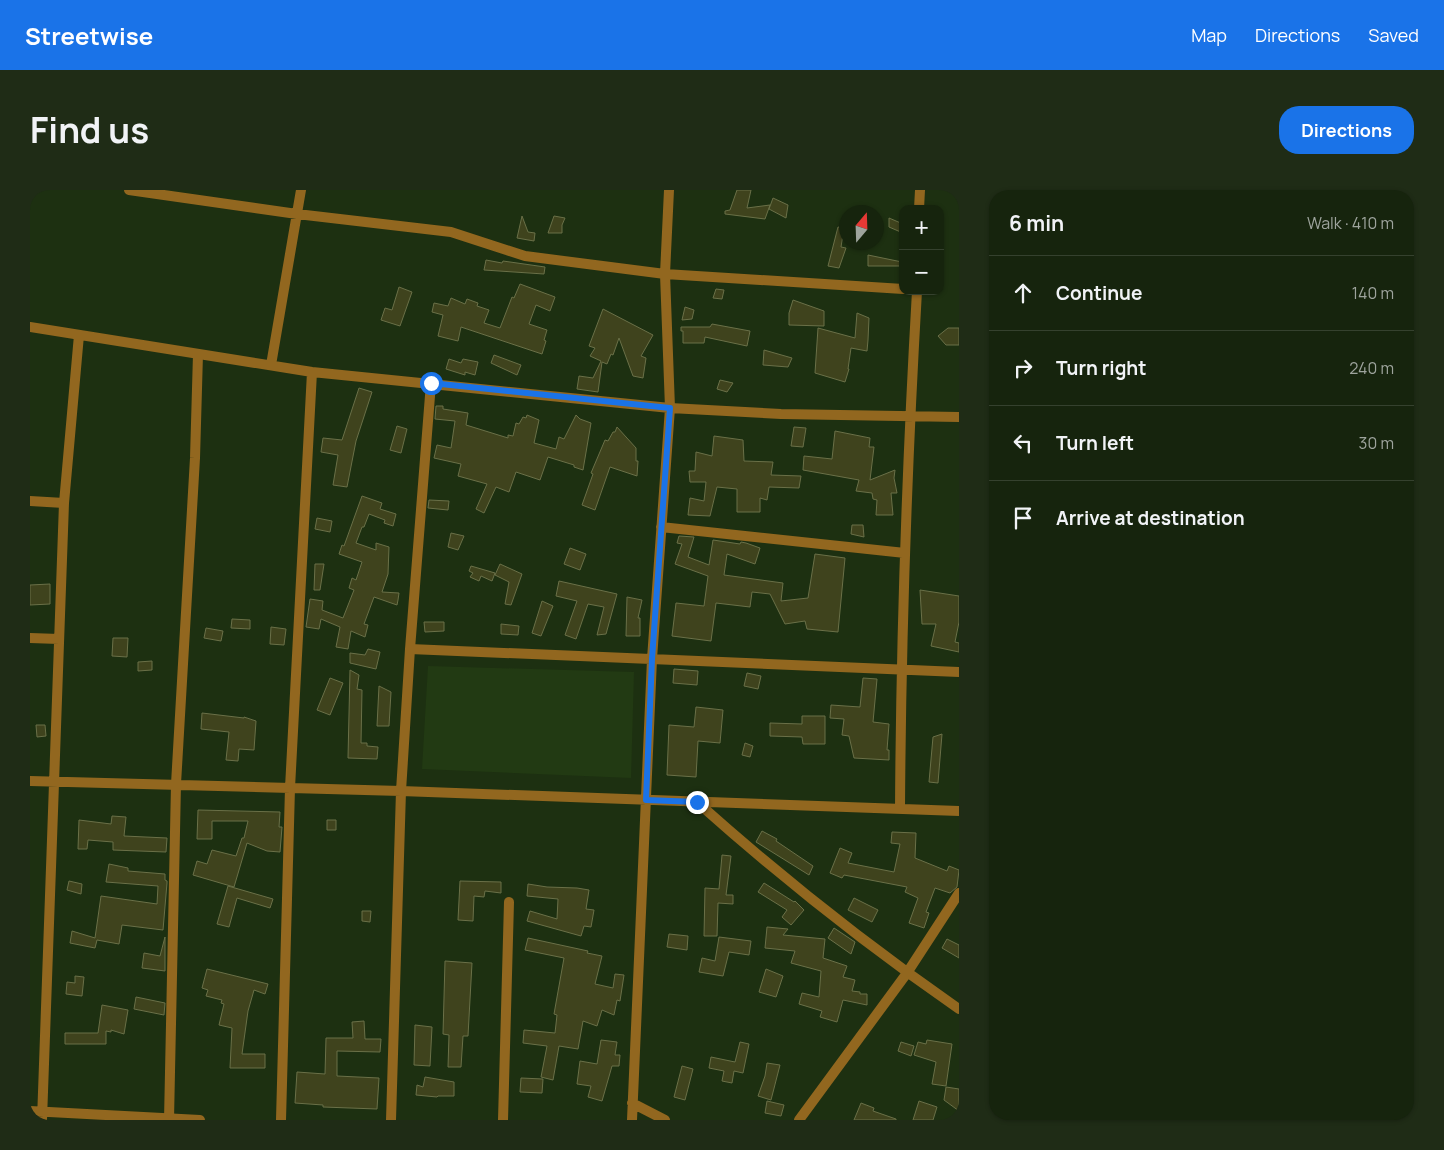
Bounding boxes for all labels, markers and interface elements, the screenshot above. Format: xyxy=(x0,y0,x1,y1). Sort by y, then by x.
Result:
text: Streetwise xyxy=(25,19,153,52)
text: Map xyxy=(1191,23,1227,47)
text: Directions xyxy=(1255,23,1340,47)
text: Saved xyxy=(1368,23,1419,47)
text: Find us xyxy=(30,106,149,154)
button: Directions xyxy=(1279,106,1414,154)
north arrow xyxy=(839,205,884,250)
map controls xyxy=(899,205,944,295)
button: + xyxy=(899,205,944,250)
text: 6 min xyxy=(1009,209,1064,237)
text: Walk · 410 m xyxy=(1307,212,1394,234)
button: − xyxy=(899,250,944,295)
icon: ahead xyxy=(1009,279,1037,307)
text: Continue xyxy=(1056,280,1142,306)
text: 140 m xyxy=(1352,282,1394,304)
icon: right xyxy=(1009,354,1037,382)
text: Turn right xyxy=(1056,355,1146,381)
text: 240 m xyxy=(1349,357,1394,379)
route start xyxy=(420,372,443,395)
icon: left xyxy=(1009,429,1037,457)
text: Turn left xyxy=(1056,430,1134,456)
text: 30 m xyxy=(1359,432,1394,454)
icon: arrive xyxy=(1009,504,1037,532)
text: Arrive at destination xyxy=(1056,505,1245,531)
route end xyxy=(686,791,709,814)

